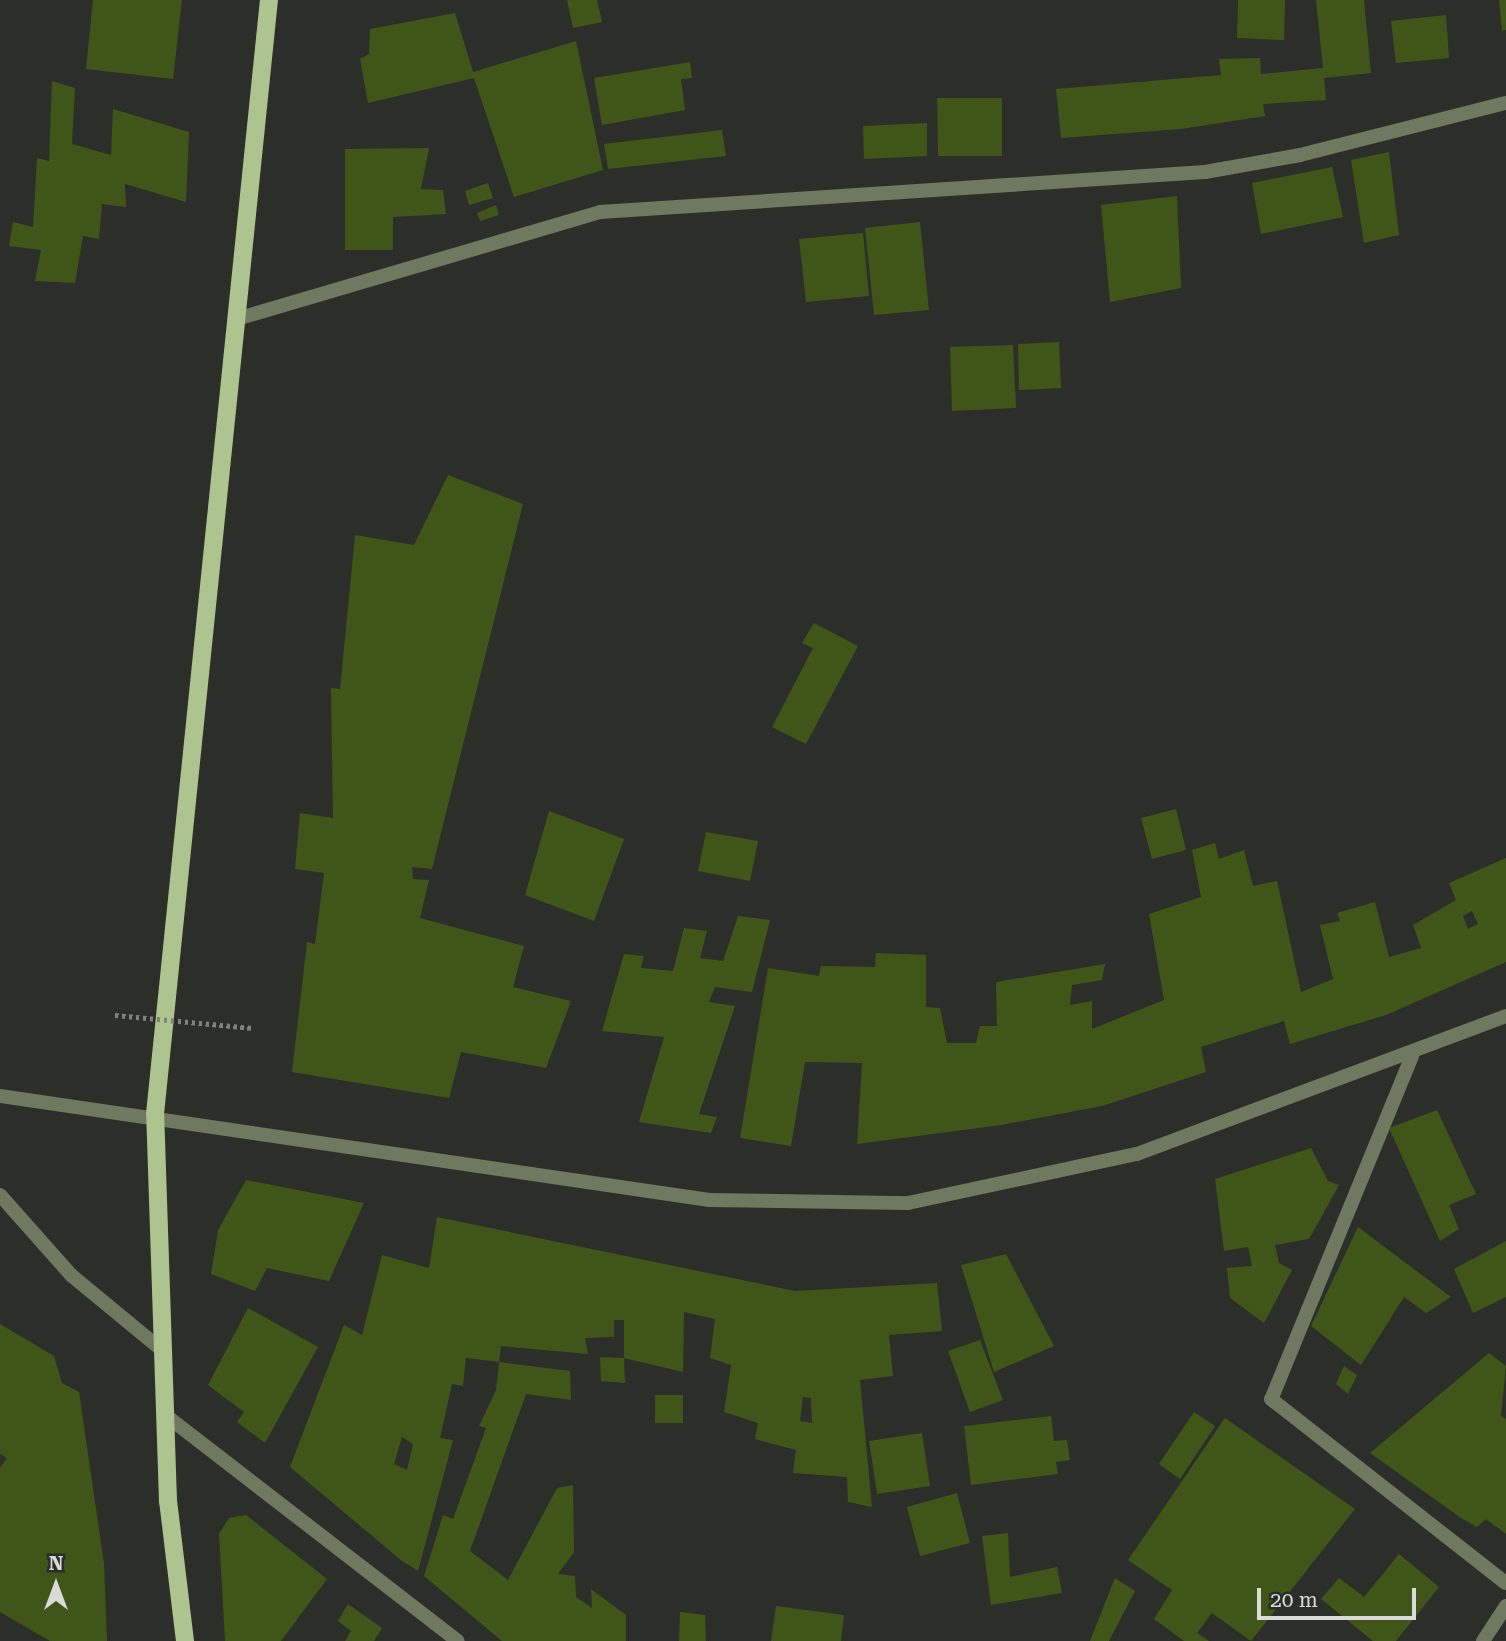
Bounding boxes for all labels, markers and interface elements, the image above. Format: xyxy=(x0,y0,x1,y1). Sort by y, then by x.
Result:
north arrow xyxy=(21,1550,91,1620)
text: N xyxy=(49,1552,63,1575)
scale bar xyxy=(1261,1574,1420,1618)
text: 20 m xyxy=(1270,1588,1318,1612)

